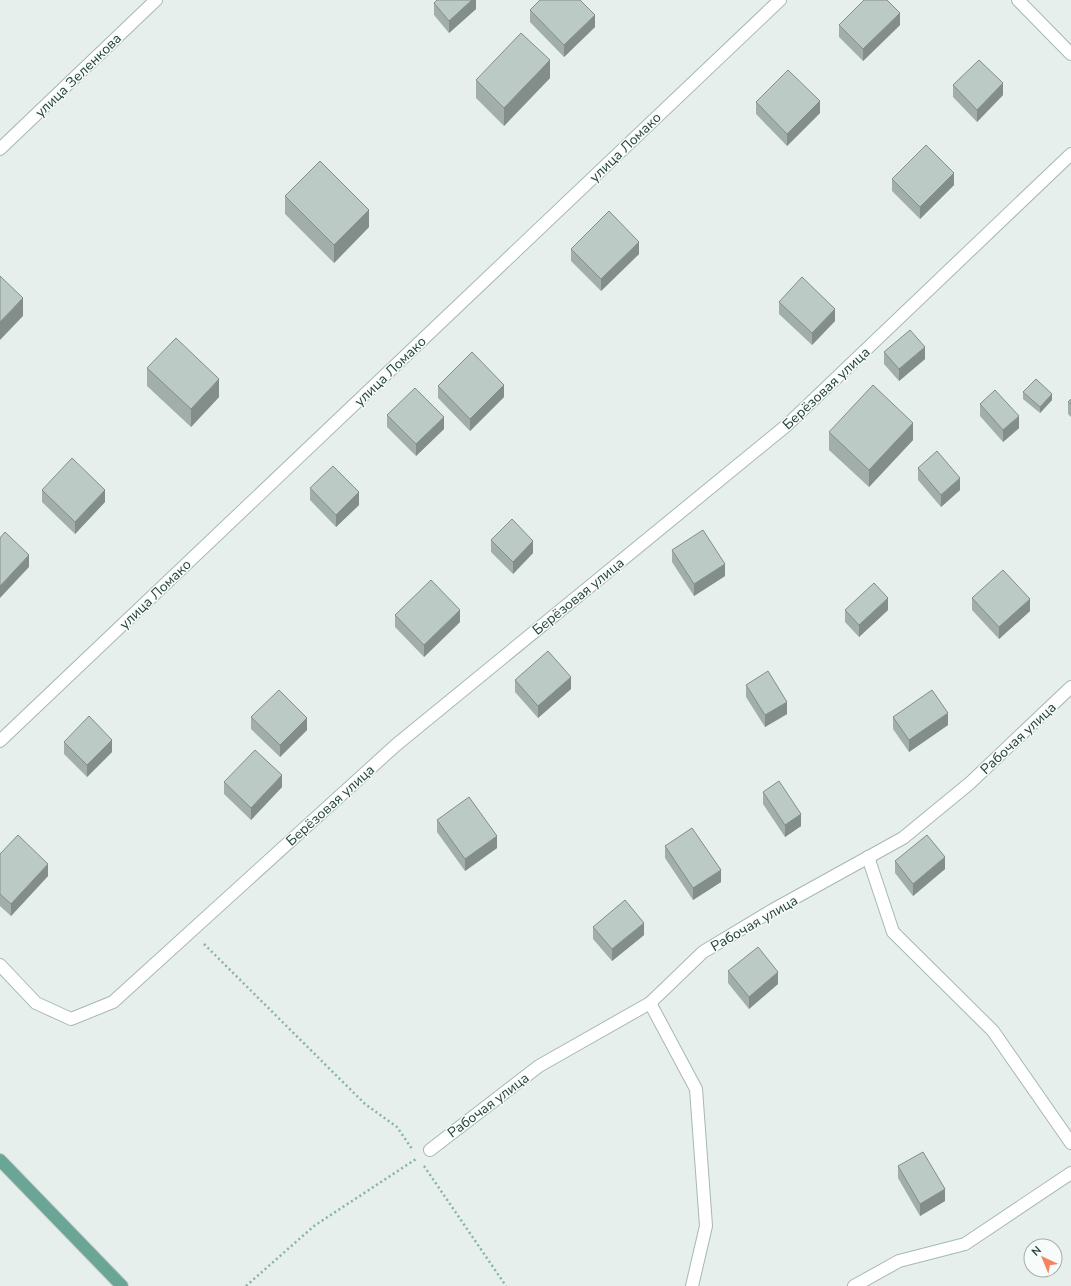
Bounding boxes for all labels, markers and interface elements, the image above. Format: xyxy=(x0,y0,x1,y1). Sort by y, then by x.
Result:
street label: улица Зеленкова xyxy=(31,29,126,122)
street label: улица Ломако xyxy=(585,108,665,187)
street label: улица Ломако xyxy=(350,332,430,411)
street label: Берёзовая улица xyxy=(779,343,874,434)
street label: Берёзовая улица xyxy=(528,553,628,639)
street label: улица Ломако xyxy=(115,555,195,634)
street label: Рабочая улица xyxy=(976,698,1060,779)
street label: Берёзовая улица xyxy=(282,761,379,850)
street label: Рабочая улица xyxy=(707,891,801,956)
street label: Рабочая улица xyxy=(444,1068,533,1142)
north arrow xyxy=(1023,1238,1063,1278)
text: N xyxy=(1028,1243,1045,1259)

